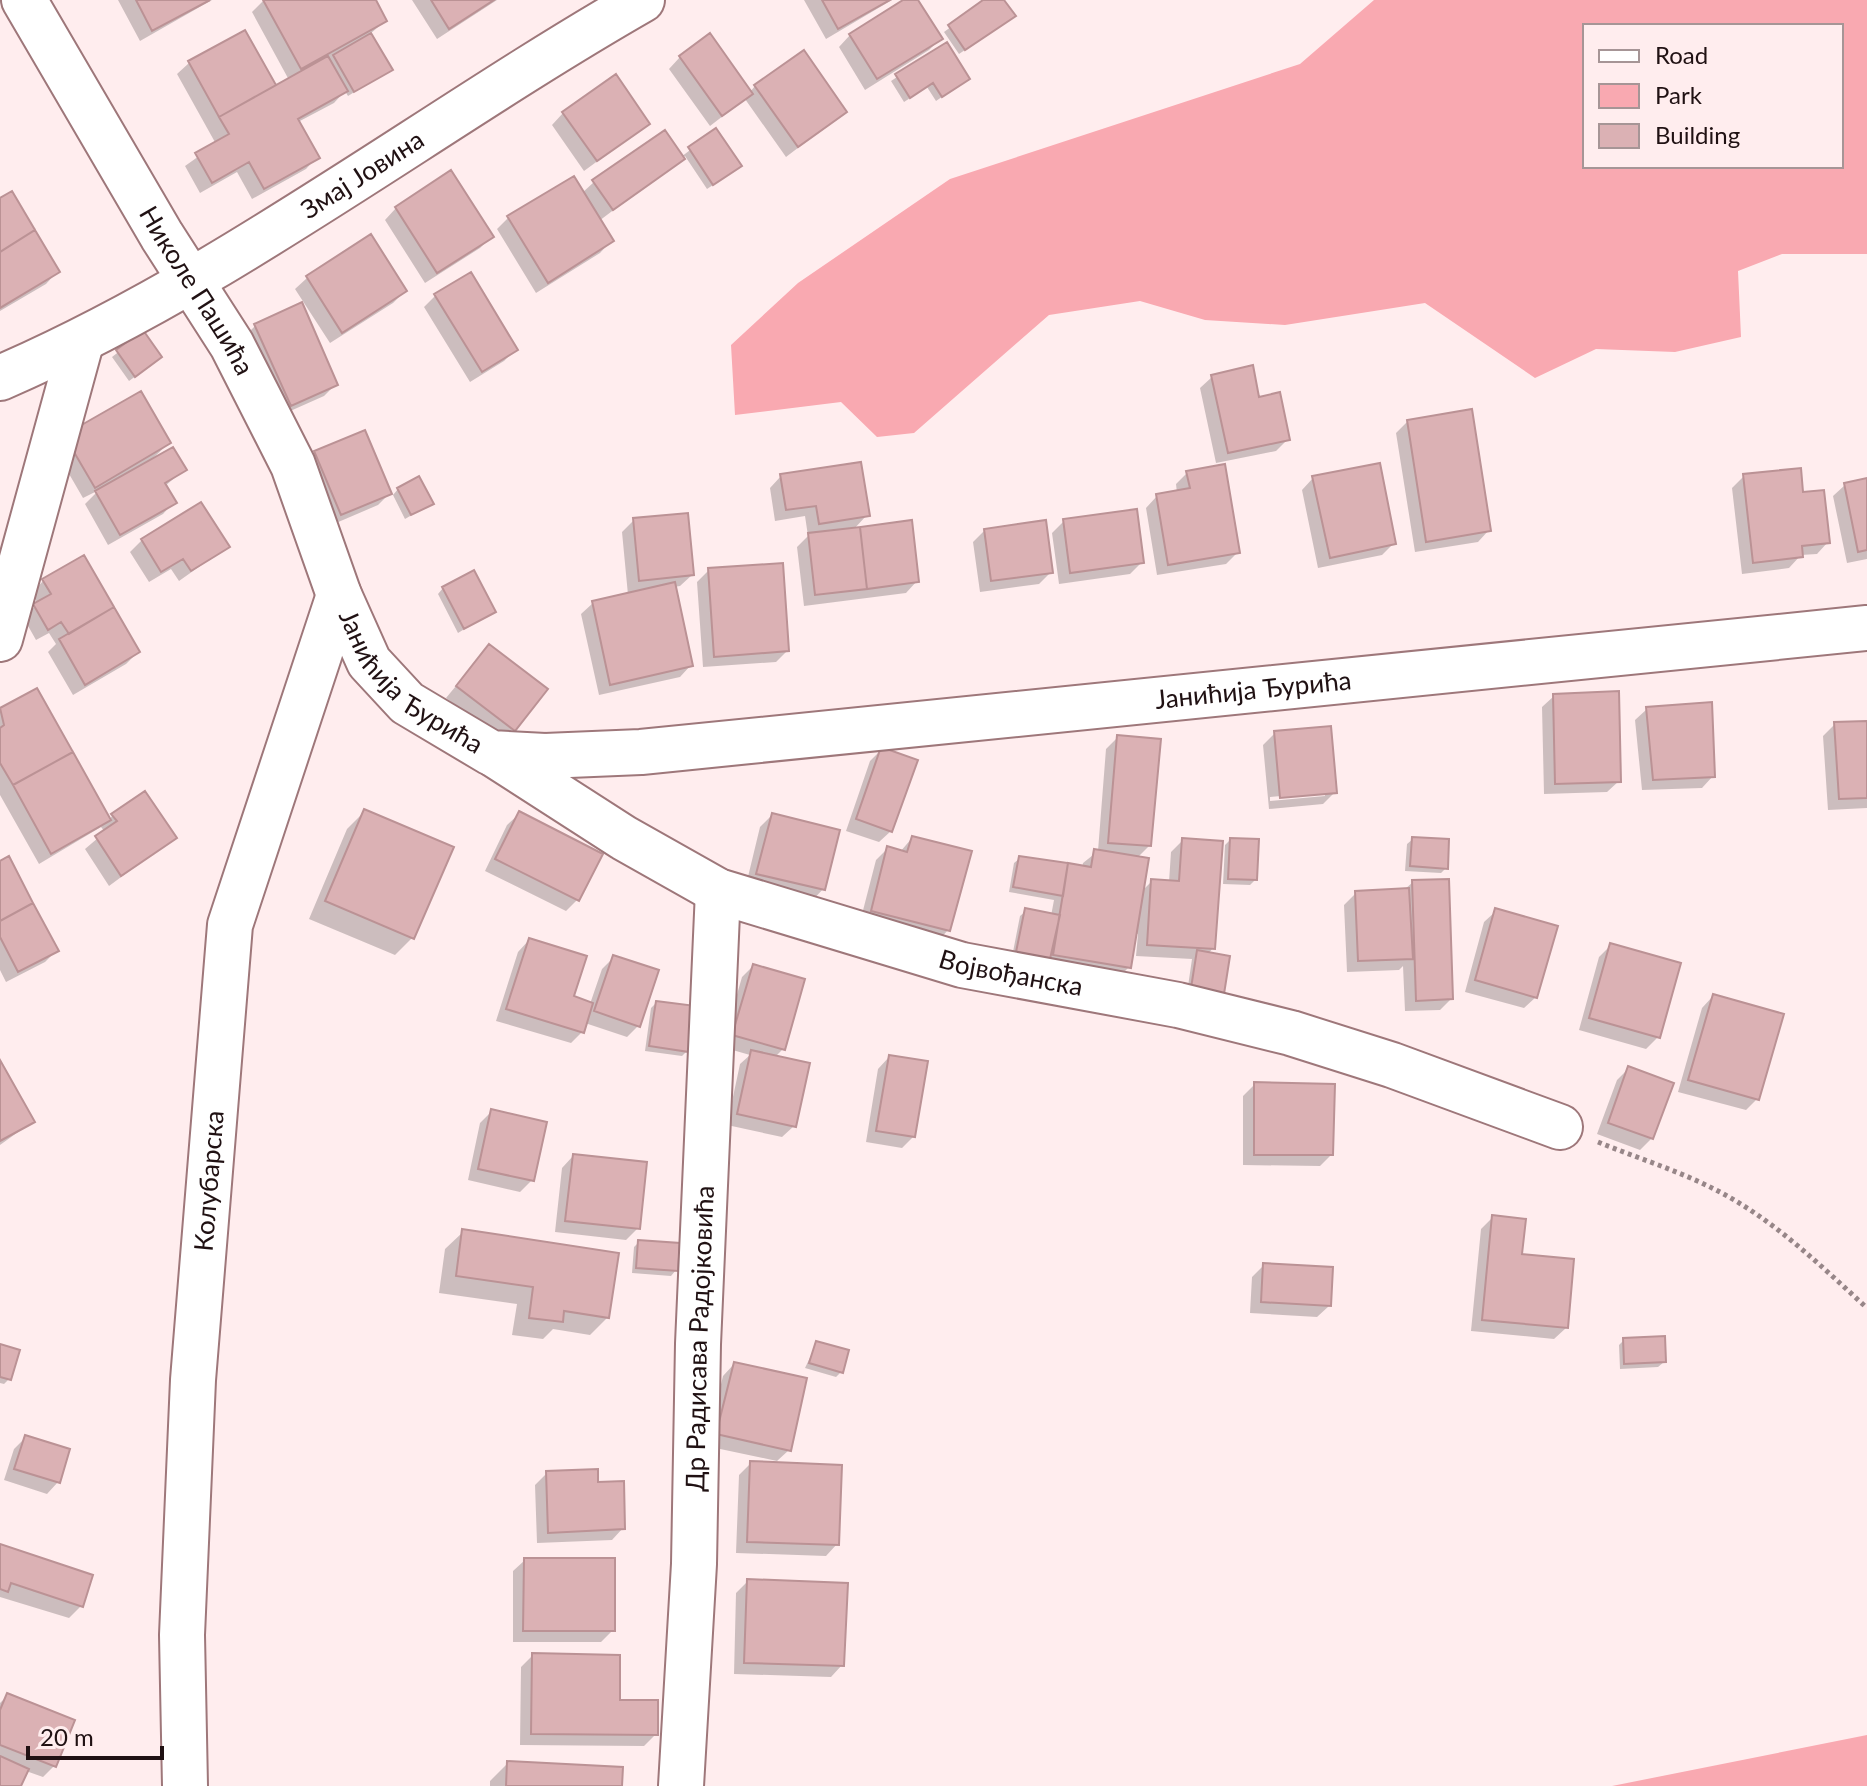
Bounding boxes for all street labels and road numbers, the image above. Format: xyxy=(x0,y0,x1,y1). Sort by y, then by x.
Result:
street label: Змај Јовина xyxy=(294,123,429,225)
street label: Николе Пашића xyxy=(133,200,261,380)
street label: Јанићија Ђурића xyxy=(333,604,489,760)
street label: Јанићија Ђурића xyxy=(1153,663,1353,715)
street label: Војвођанска xyxy=(935,942,1086,1002)
street label: Колубарска xyxy=(187,1109,230,1252)
street label: Др Радисава Радојковића xyxy=(678,1185,720,1492)

